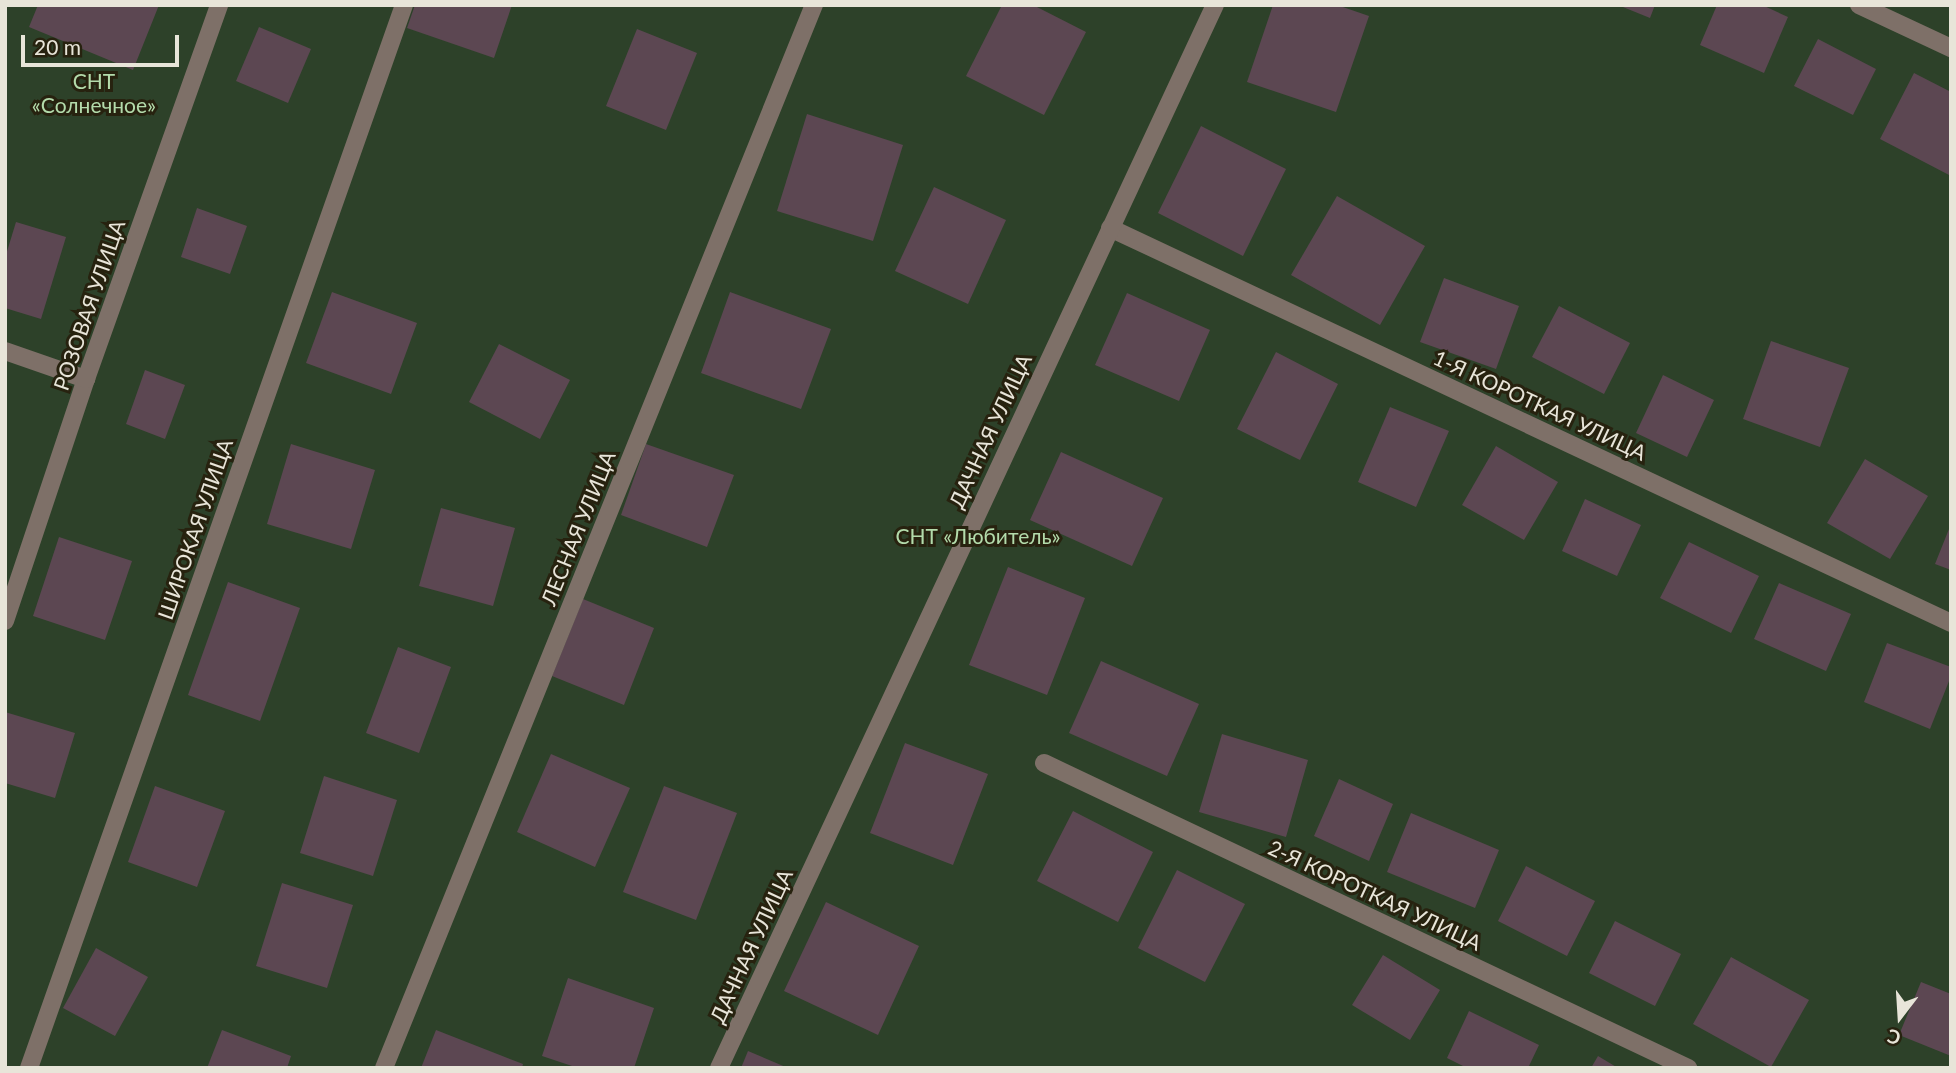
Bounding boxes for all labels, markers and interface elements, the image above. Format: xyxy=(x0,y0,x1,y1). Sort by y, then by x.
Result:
scale bar xyxy=(24,21,182,65)
text: 20 m xyxy=(34,34,81,59)
park label: СНТ «Солнечное» xyxy=(32,68,156,118)
street label: РОЗОВАЯ УЛИЦА xyxy=(48,216,130,394)
street label: 1-Я КОРОТКАЯ УЛИЦА xyxy=(1430,345,1650,465)
street label: ДАЧНАЯ УЛИЦА xyxy=(943,350,1037,512)
street label: ШИРОКАЯ УЛИЦА xyxy=(152,435,238,623)
street label: ЛЕСНАЯ УЛИЦА xyxy=(536,447,620,609)
park label: СНТ «Любитель» xyxy=(895,523,1061,549)
street label: 2-Я КОРОТКАЯ УЛИЦА xyxy=(1265,835,1485,955)
street label: ДАЧНАЯ УЛИЦА xyxy=(704,865,798,1027)
north arrow xyxy=(1865,982,1935,1052)
text: С xyxy=(1884,1025,1903,1050)

